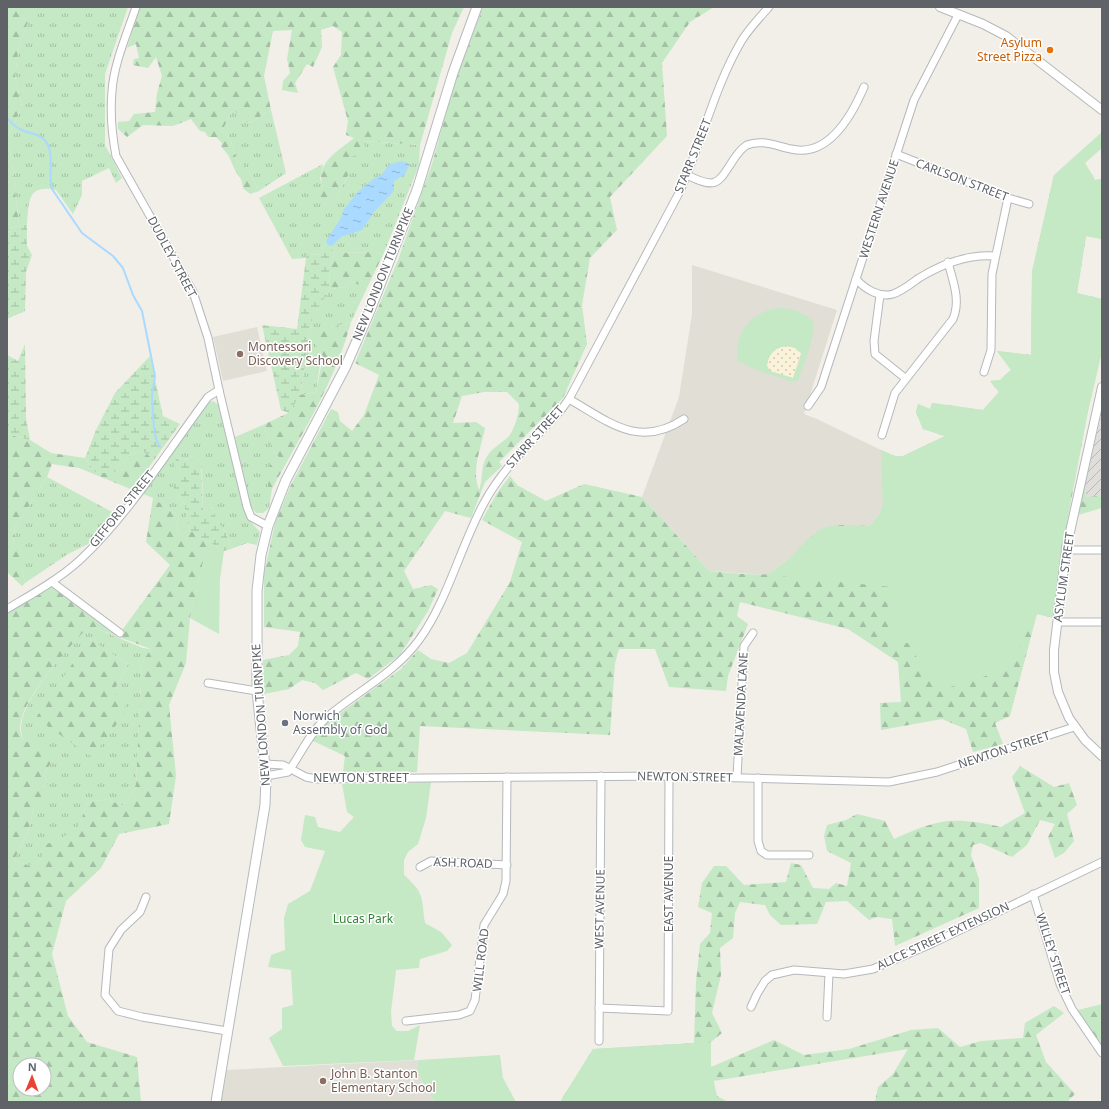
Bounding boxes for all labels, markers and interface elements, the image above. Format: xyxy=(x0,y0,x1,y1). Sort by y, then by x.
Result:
place label: Asylum Street Pizza xyxy=(977,34,1042,65)
marker: Asylum Street Pizza xyxy=(1045,45,1055,55)
street label: STARR STREET xyxy=(670,116,715,196)
street label: CARLSON STREET xyxy=(913,154,1011,205)
street label: WESTERN AVENUE xyxy=(855,157,903,260)
street label: NEW LONDON TURNPIKE xyxy=(348,205,417,343)
street label: DUDLEY STREET xyxy=(144,213,201,301)
place label: Montessori Discovery School xyxy=(248,338,343,369)
marker: Montessori Discovery School xyxy=(235,349,245,359)
street label: STARR STREET xyxy=(502,401,568,472)
street label: GIFFORD STREET xyxy=(85,466,158,551)
street label: ASYLUM STREET xyxy=(1049,530,1078,623)
street label: NEW LONDON TURNPIKE xyxy=(247,643,274,787)
street label: MALAVENDA LANE xyxy=(729,652,752,756)
place label: Norwich Assembly of God xyxy=(293,707,388,738)
marker: Norwich Assembly of God xyxy=(280,718,290,728)
street label: NEWTON STREET xyxy=(956,727,1052,772)
street label: NEWTON STREET xyxy=(637,767,733,786)
street label: NEWTON STREET xyxy=(313,769,409,786)
street label: ASH ROAD xyxy=(433,853,493,872)
street label: EAST AVENUE xyxy=(660,856,677,932)
street label: WEST AVENUE xyxy=(590,869,609,949)
street label: ALICE STREET EXTENSION xyxy=(874,897,1012,974)
park label: Lucas Park xyxy=(333,910,394,927)
street label: WILLEY STREET xyxy=(1032,911,1075,997)
street label: WILL ROAD xyxy=(468,927,493,993)
north arrow xyxy=(12,1057,52,1097)
text: N xyxy=(28,1059,37,1074)
place label: John B. Stanton Elementary School xyxy=(330,1065,436,1096)
marker: John B. Stanton Elementary School xyxy=(318,1076,328,1086)

